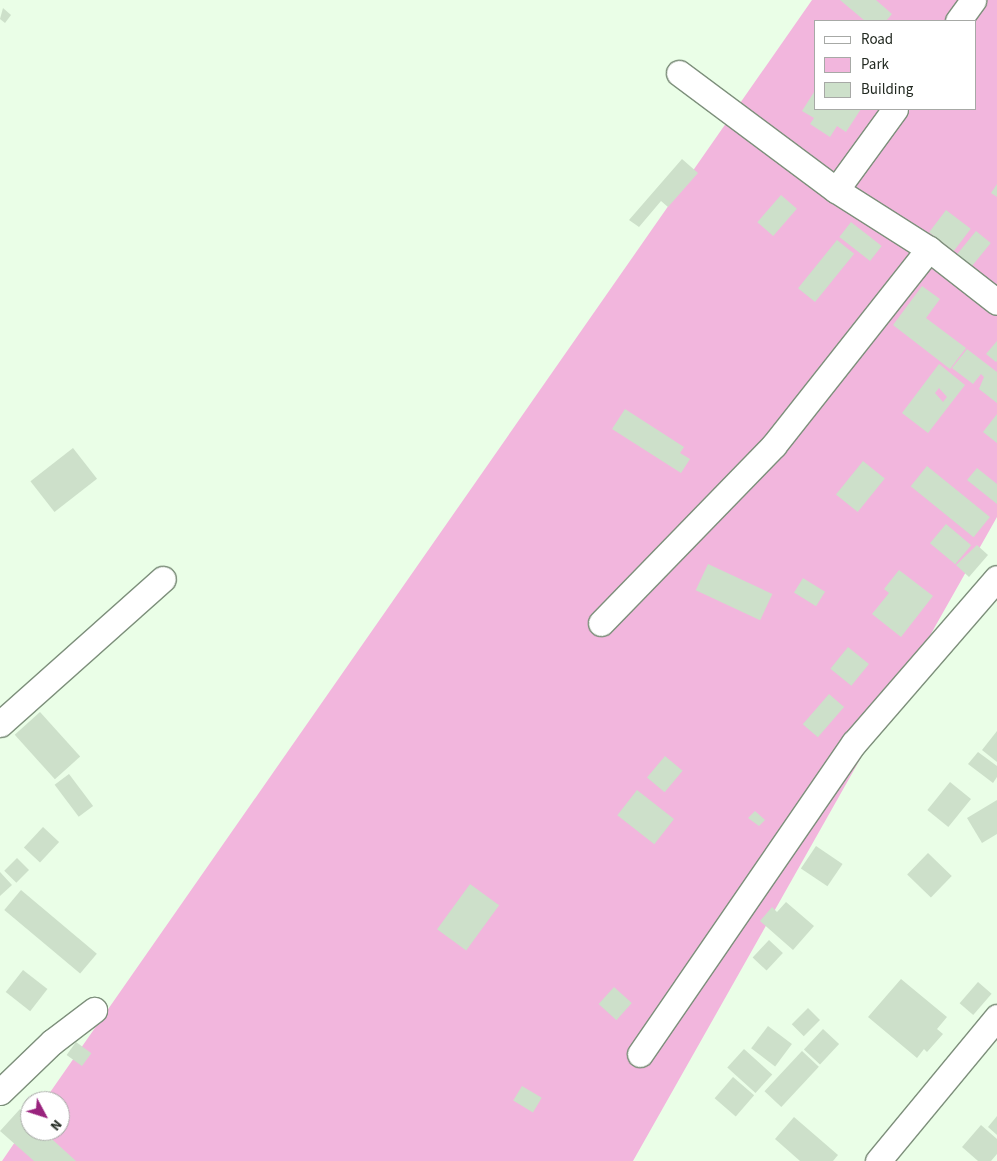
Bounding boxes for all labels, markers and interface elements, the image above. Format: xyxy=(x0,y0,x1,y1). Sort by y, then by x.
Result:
legend xyxy=(814,20,977,110)
text: Road xyxy=(861,29,893,50)
text: Park xyxy=(861,54,889,75)
text: Building xyxy=(861,79,913,100)
north arrow xyxy=(20,1091,70,1141)
text: N xyxy=(45,1115,66,1135)

